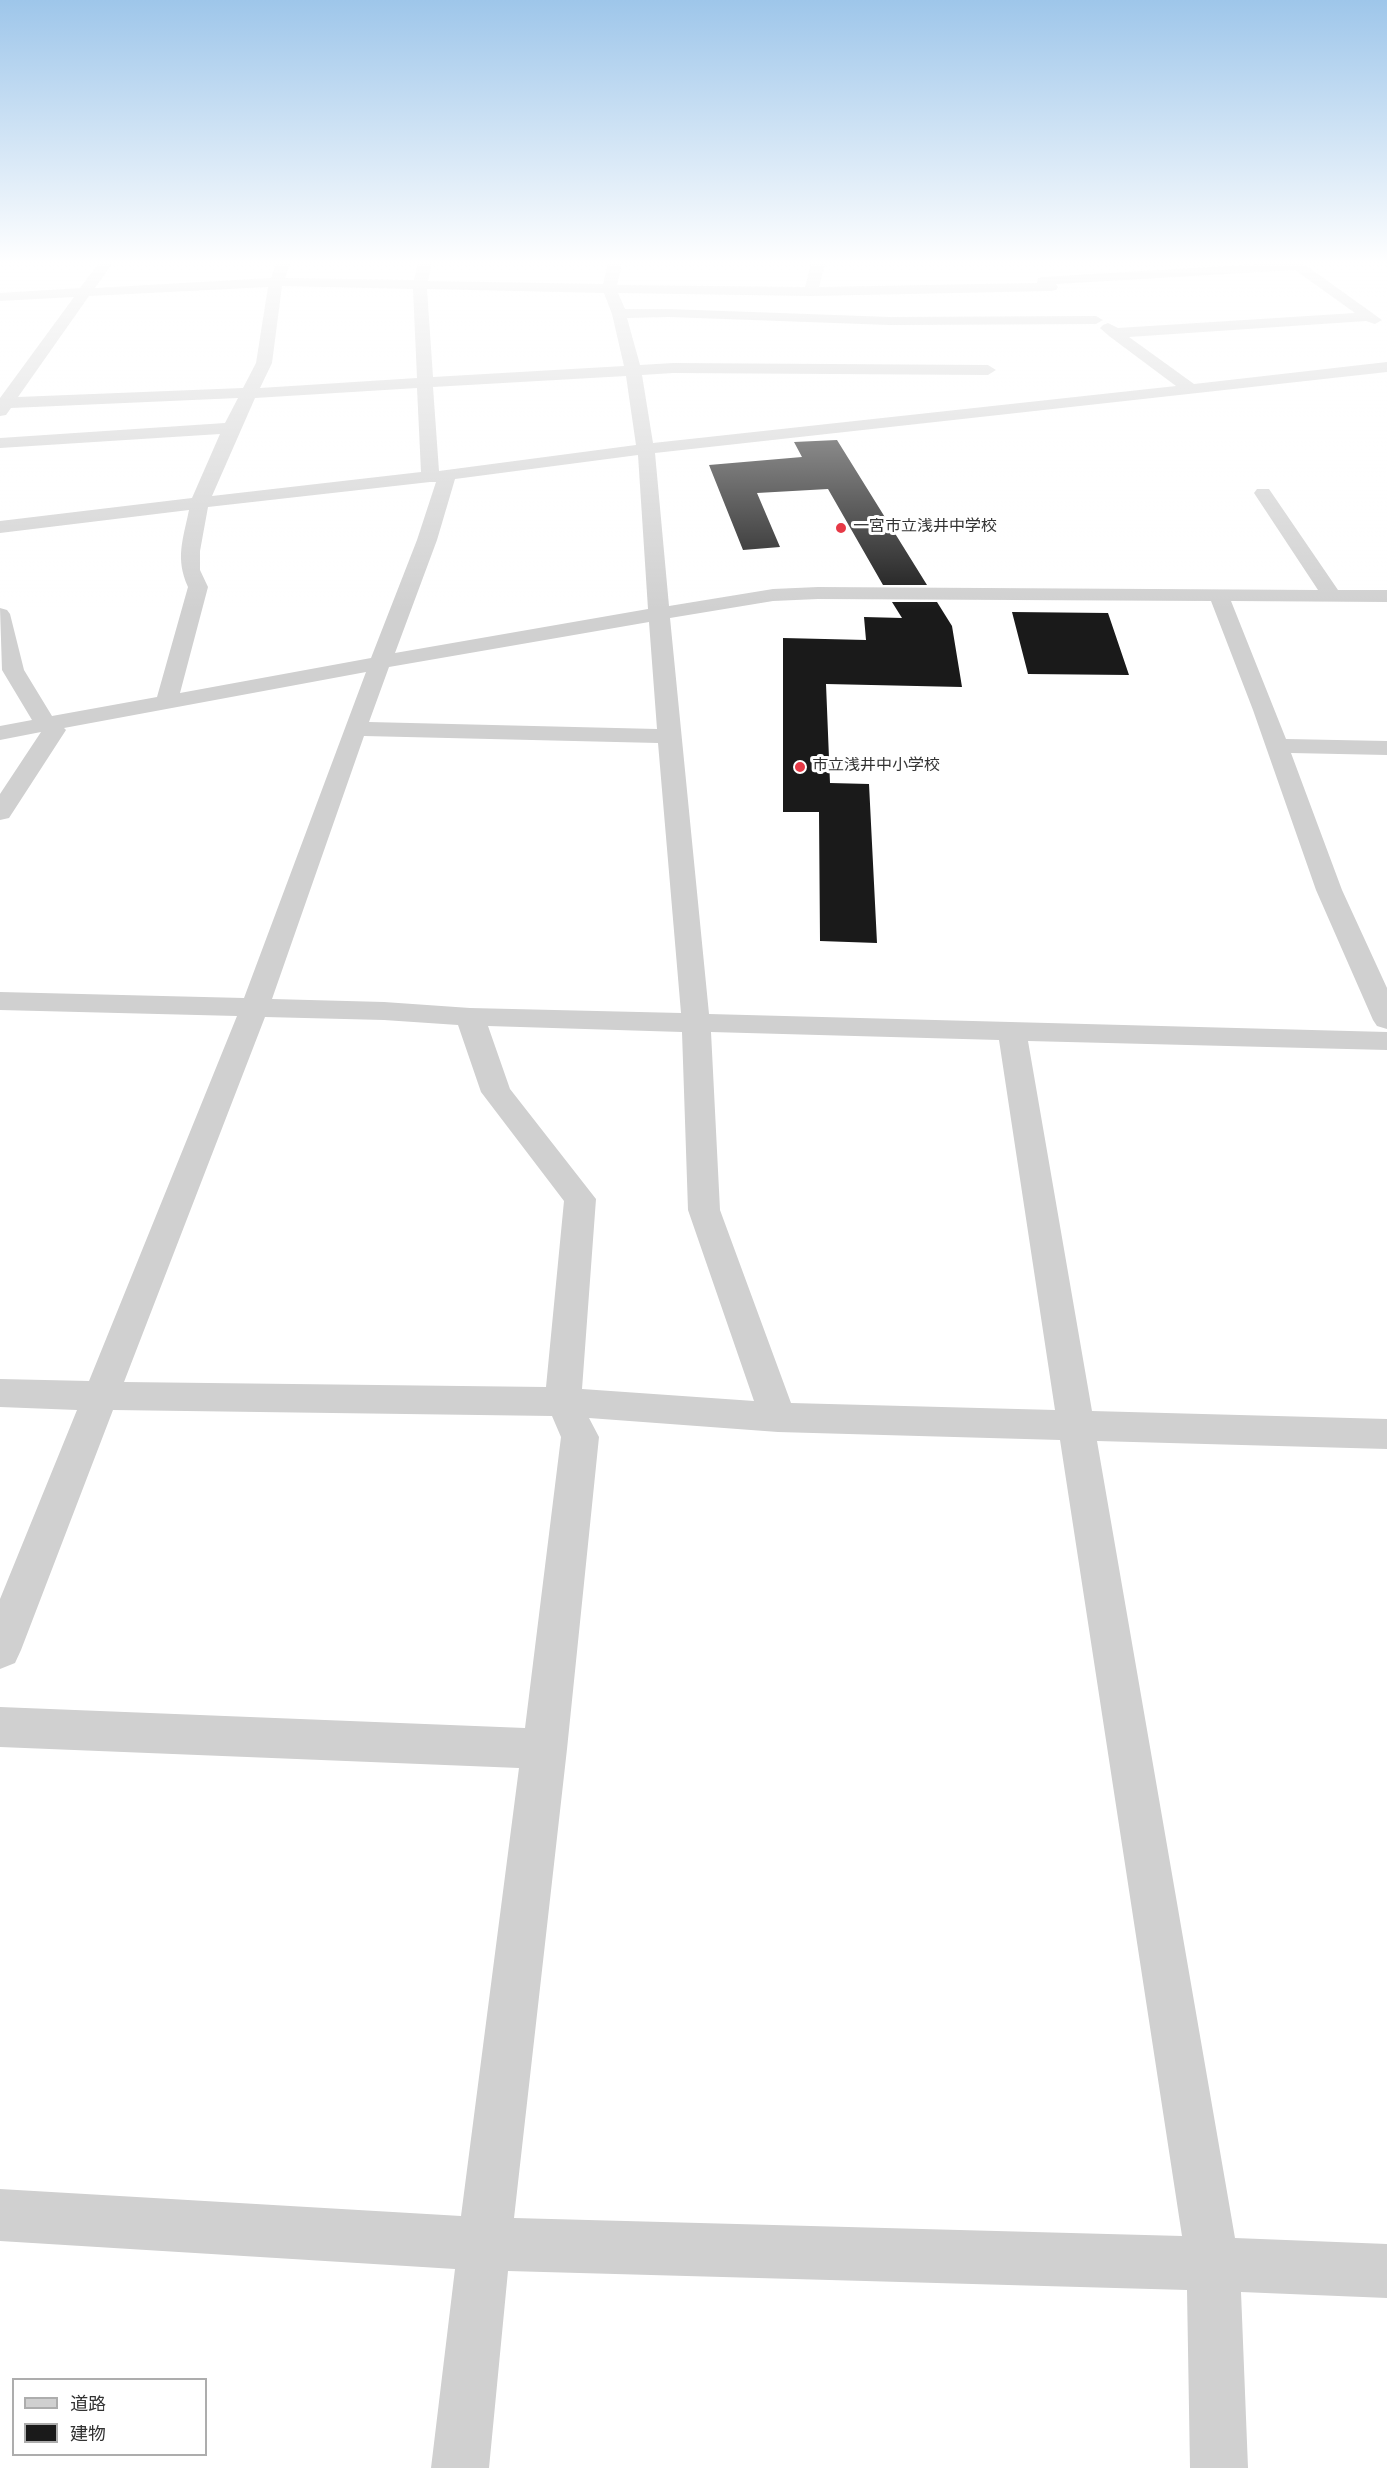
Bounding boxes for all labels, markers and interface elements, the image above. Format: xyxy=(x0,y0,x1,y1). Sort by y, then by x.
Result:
place label: 一宮市立浅井中学校 xyxy=(853,518,997,538)
marker: 一宮市立浅井中学校 xyxy=(834,521,848,535)
place label: 市立浅井中小学校 xyxy=(812,757,940,777)
marker: 市立浅井中小学校 xyxy=(793,760,807,774)
legend xyxy=(12,2378,207,2456)
text: 道路 xyxy=(70,2394,106,2417)
text: 建物 xyxy=(70,2424,106,2447)

